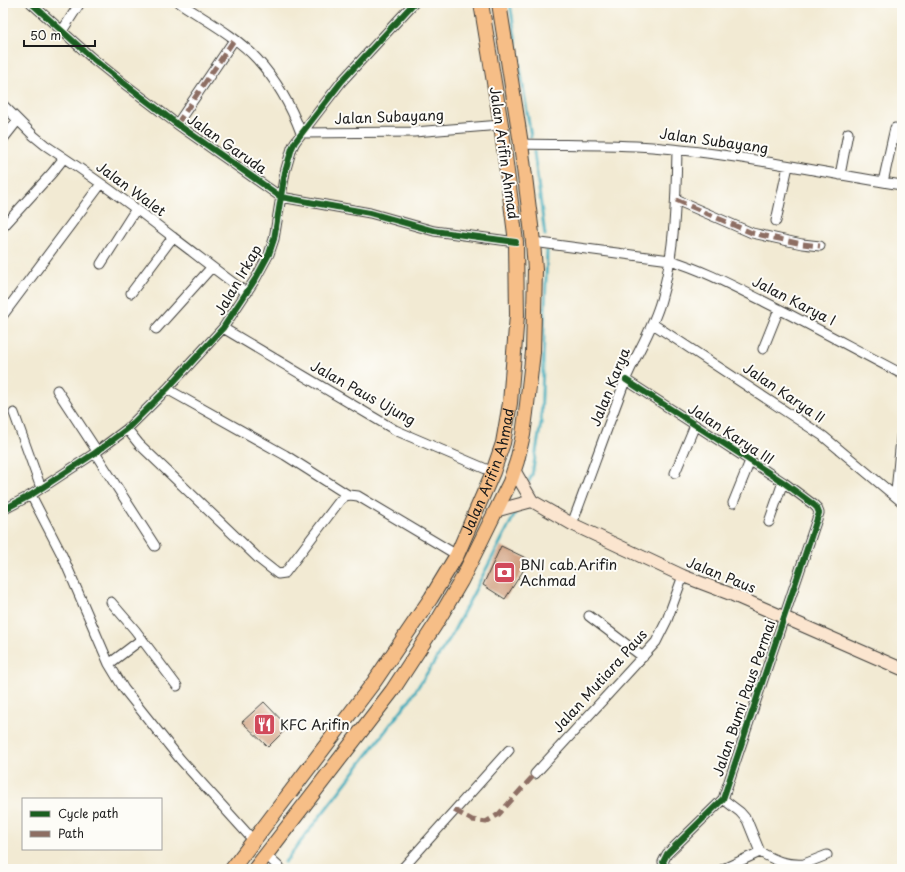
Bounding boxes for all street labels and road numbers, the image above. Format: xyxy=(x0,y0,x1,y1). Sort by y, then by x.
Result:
street label: Jalan Arifin Ahmad xyxy=(485,85,524,221)
street label: Jalan Subayang xyxy=(334,104,444,129)
street label: Jalan Garuda xyxy=(183,108,272,179)
street label: Jalan Subayang xyxy=(658,122,770,159)
street label: Jalan Walet xyxy=(92,156,171,221)
street label: Jalan Irkap xyxy=(209,241,266,319)
street label: Jalan Karya I xyxy=(749,270,840,331)
street label: Jalan Karya xyxy=(584,343,635,429)
street label: Jalan Paus Ujung xyxy=(307,355,420,430)
street label: Jalan Karya II xyxy=(739,357,830,428)
street label: Jalan Karya III xyxy=(684,398,778,469)
street label: Jalan Arifin Ahmad xyxy=(456,406,519,538)
street label: Jalan Paus xyxy=(683,551,759,598)
street label: Jalan Bumi Paus Permai xyxy=(707,616,780,779)
street label: Jalan Mutiara Paus xyxy=(547,624,652,737)

